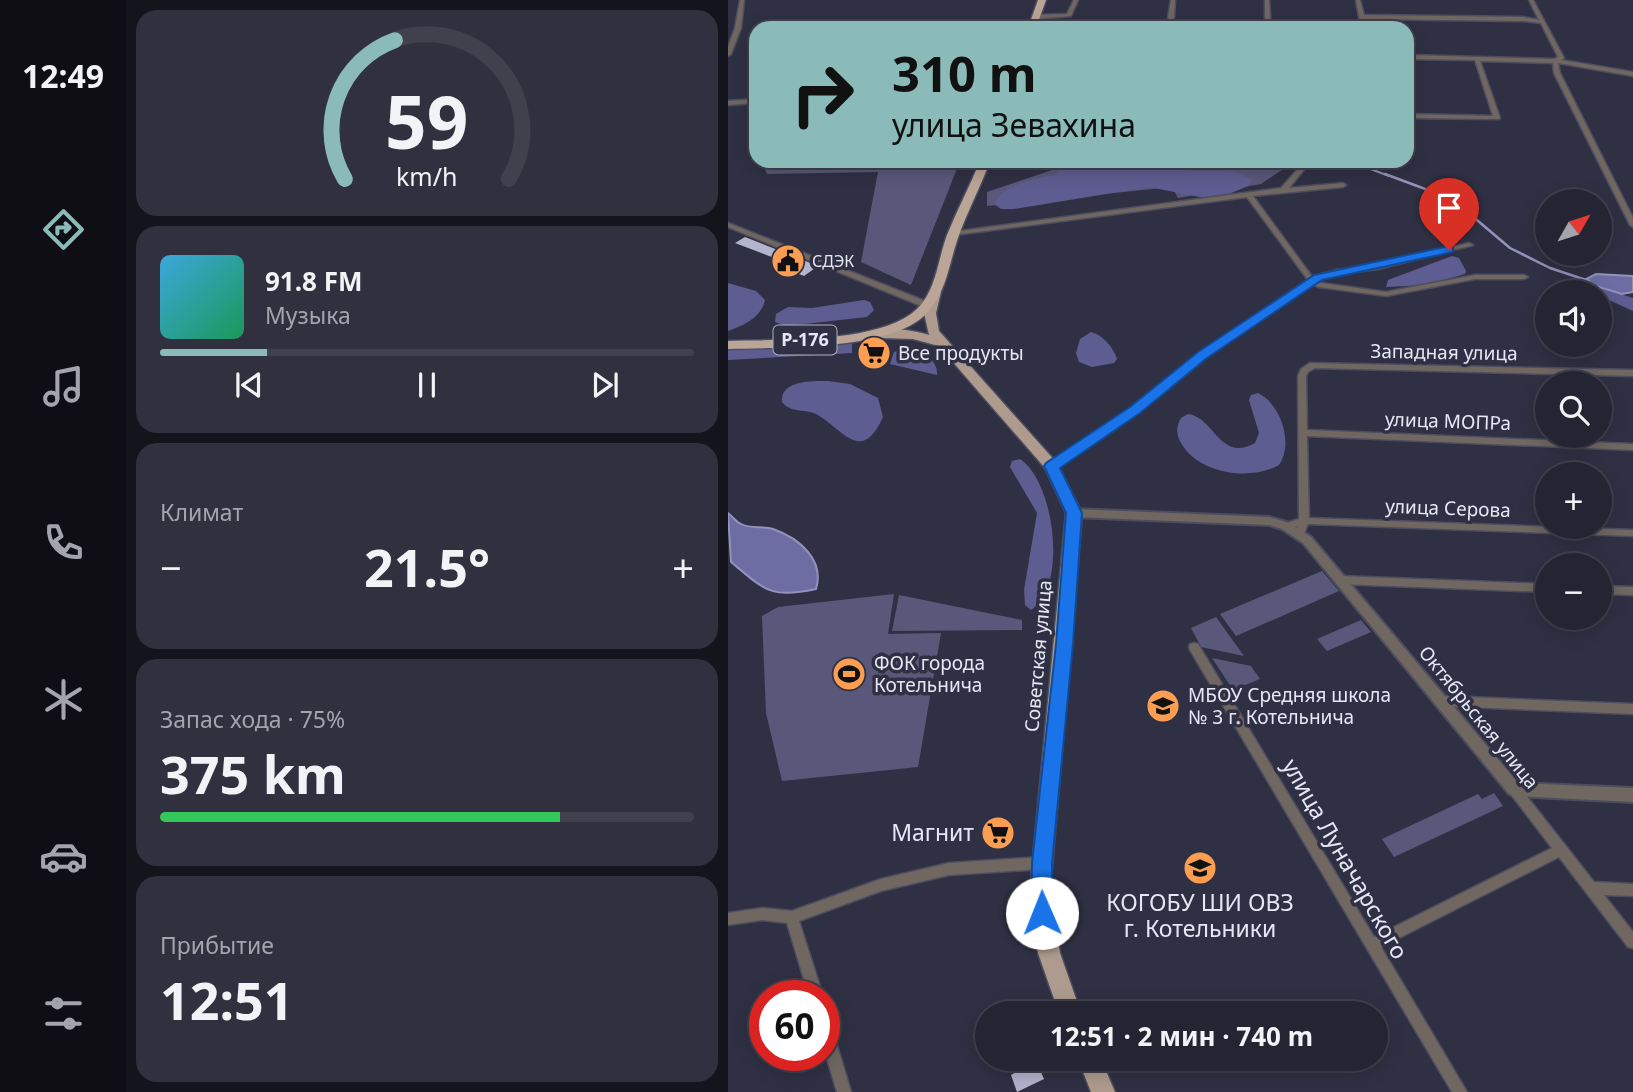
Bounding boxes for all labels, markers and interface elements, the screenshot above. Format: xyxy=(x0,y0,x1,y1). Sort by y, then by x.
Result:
text: 310 m xyxy=(892,40,1037,106)
icon: right xyxy=(777,49,868,140)
text: 12:49 xyxy=(22,54,104,97)
text: 59 xyxy=(385,72,469,171)
text: улица Зевахина xyxy=(892,103,1136,146)
text: km/h xyxy=(396,159,458,193)
pin xyxy=(1419,178,1479,250)
icon: arrive xyxy=(1430,189,1468,227)
north arrow xyxy=(1535,189,1612,266)
map controls xyxy=(1535,189,1612,630)
icon: directions xyxy=(39,205,88,254)
public building icon: СДЭК xyxy=(769,242,807,280)
place label: СДЭК xyxy=(812,250,854,272)
text: 91.8 FM xyxy=(265,263,362,299)
button: sound xyxy=(1535,280,1612,357)
text: Музыка xyxy=(265,299,351,331)
road number: Р-176 xyxy=(774,326,836,354)
supermarket icon: Все продукты xyxy=(855,334,893,372)
street label: Западная улица xyxy=(1370,338,1518,366)
place label: Все продукты xyxy=(898,340,1024,366)
icon: music xyxy=(39,362,88,411)
icon: previous xyxy=(230,366,268,404)
icon: pause xyxy=(408,366,446,404)
icon: next xyxy=(586,366,624,404)
button: search xyxy=(1535,371,1612,448)
street label: улица МОПРа xyxy=(1385,406,1511,436)
button: + xyxy=(1535,462,1612,539)
street label: улица Серова xyxy=(1385,493,1511,523)
text: Климат xyxy=(160,496,243,528)
icon: phone xyxy=(39,518,88,567)
text: 21.5° xyxy=(364,531,490,602)
text: − xyxy=(160,541,182,593)
text: + xyxy=(672,541,694,593)
button: − xyxy=(1535,553,1612,630)
street label: Советская улица xyxy=(1018,579,1058,733)
street label: Октябрьская улица xyxy=(1413,640,1545,794)
place label: ФОК города Котельнича xyxy=(874,650,985,698)
sports icon: ФОК города Котельнича xyxy=(830,655,868,693)
icon: climate xyxy=(39,675,88,724)
place label: МБОУ Средняя школа № 3 г. Котельнича xyxy=(1188,682,1391,730)
school or university icon: МБОУ Средняя школа № 3 г. Котельнича xyxy=(1144,687,1182,725)
text: Запас хода · 75% xyxy=(160,703,345,735)
text: 375 km xyxy=(160,738,346,809)
street label: улица Луначарского xyxy=(1275,752,1416,965)
supermarket icon: Магнит xyxy=(979,814,1017,852)
place label: Магнит xyxy=(891,816,974,848)
icon: car xyxy=(39,832,88,881)
school or university icon: КОГОБУ ШИ ОВЗ г. Котельники xyxy=(1181,849,1219,887)
position arrow xyxy=(1005,876,1079,950)
place label: КОГОБУ ШИ ОВЗ г. Котельники xyxy=(1106,886,1294,944)
text: Прибытие xyxy=(160,929,274,961)
text: 12:51 xyxy=(160,964,294,1035)
speed limit sign: 60 xyxy=(749,980,840,1071)
icon: filters xyxy=(39,989,88,1038)
text: 12:51 · 2 мин · 740 m xyxy=(1050,1018,1313,1054)

